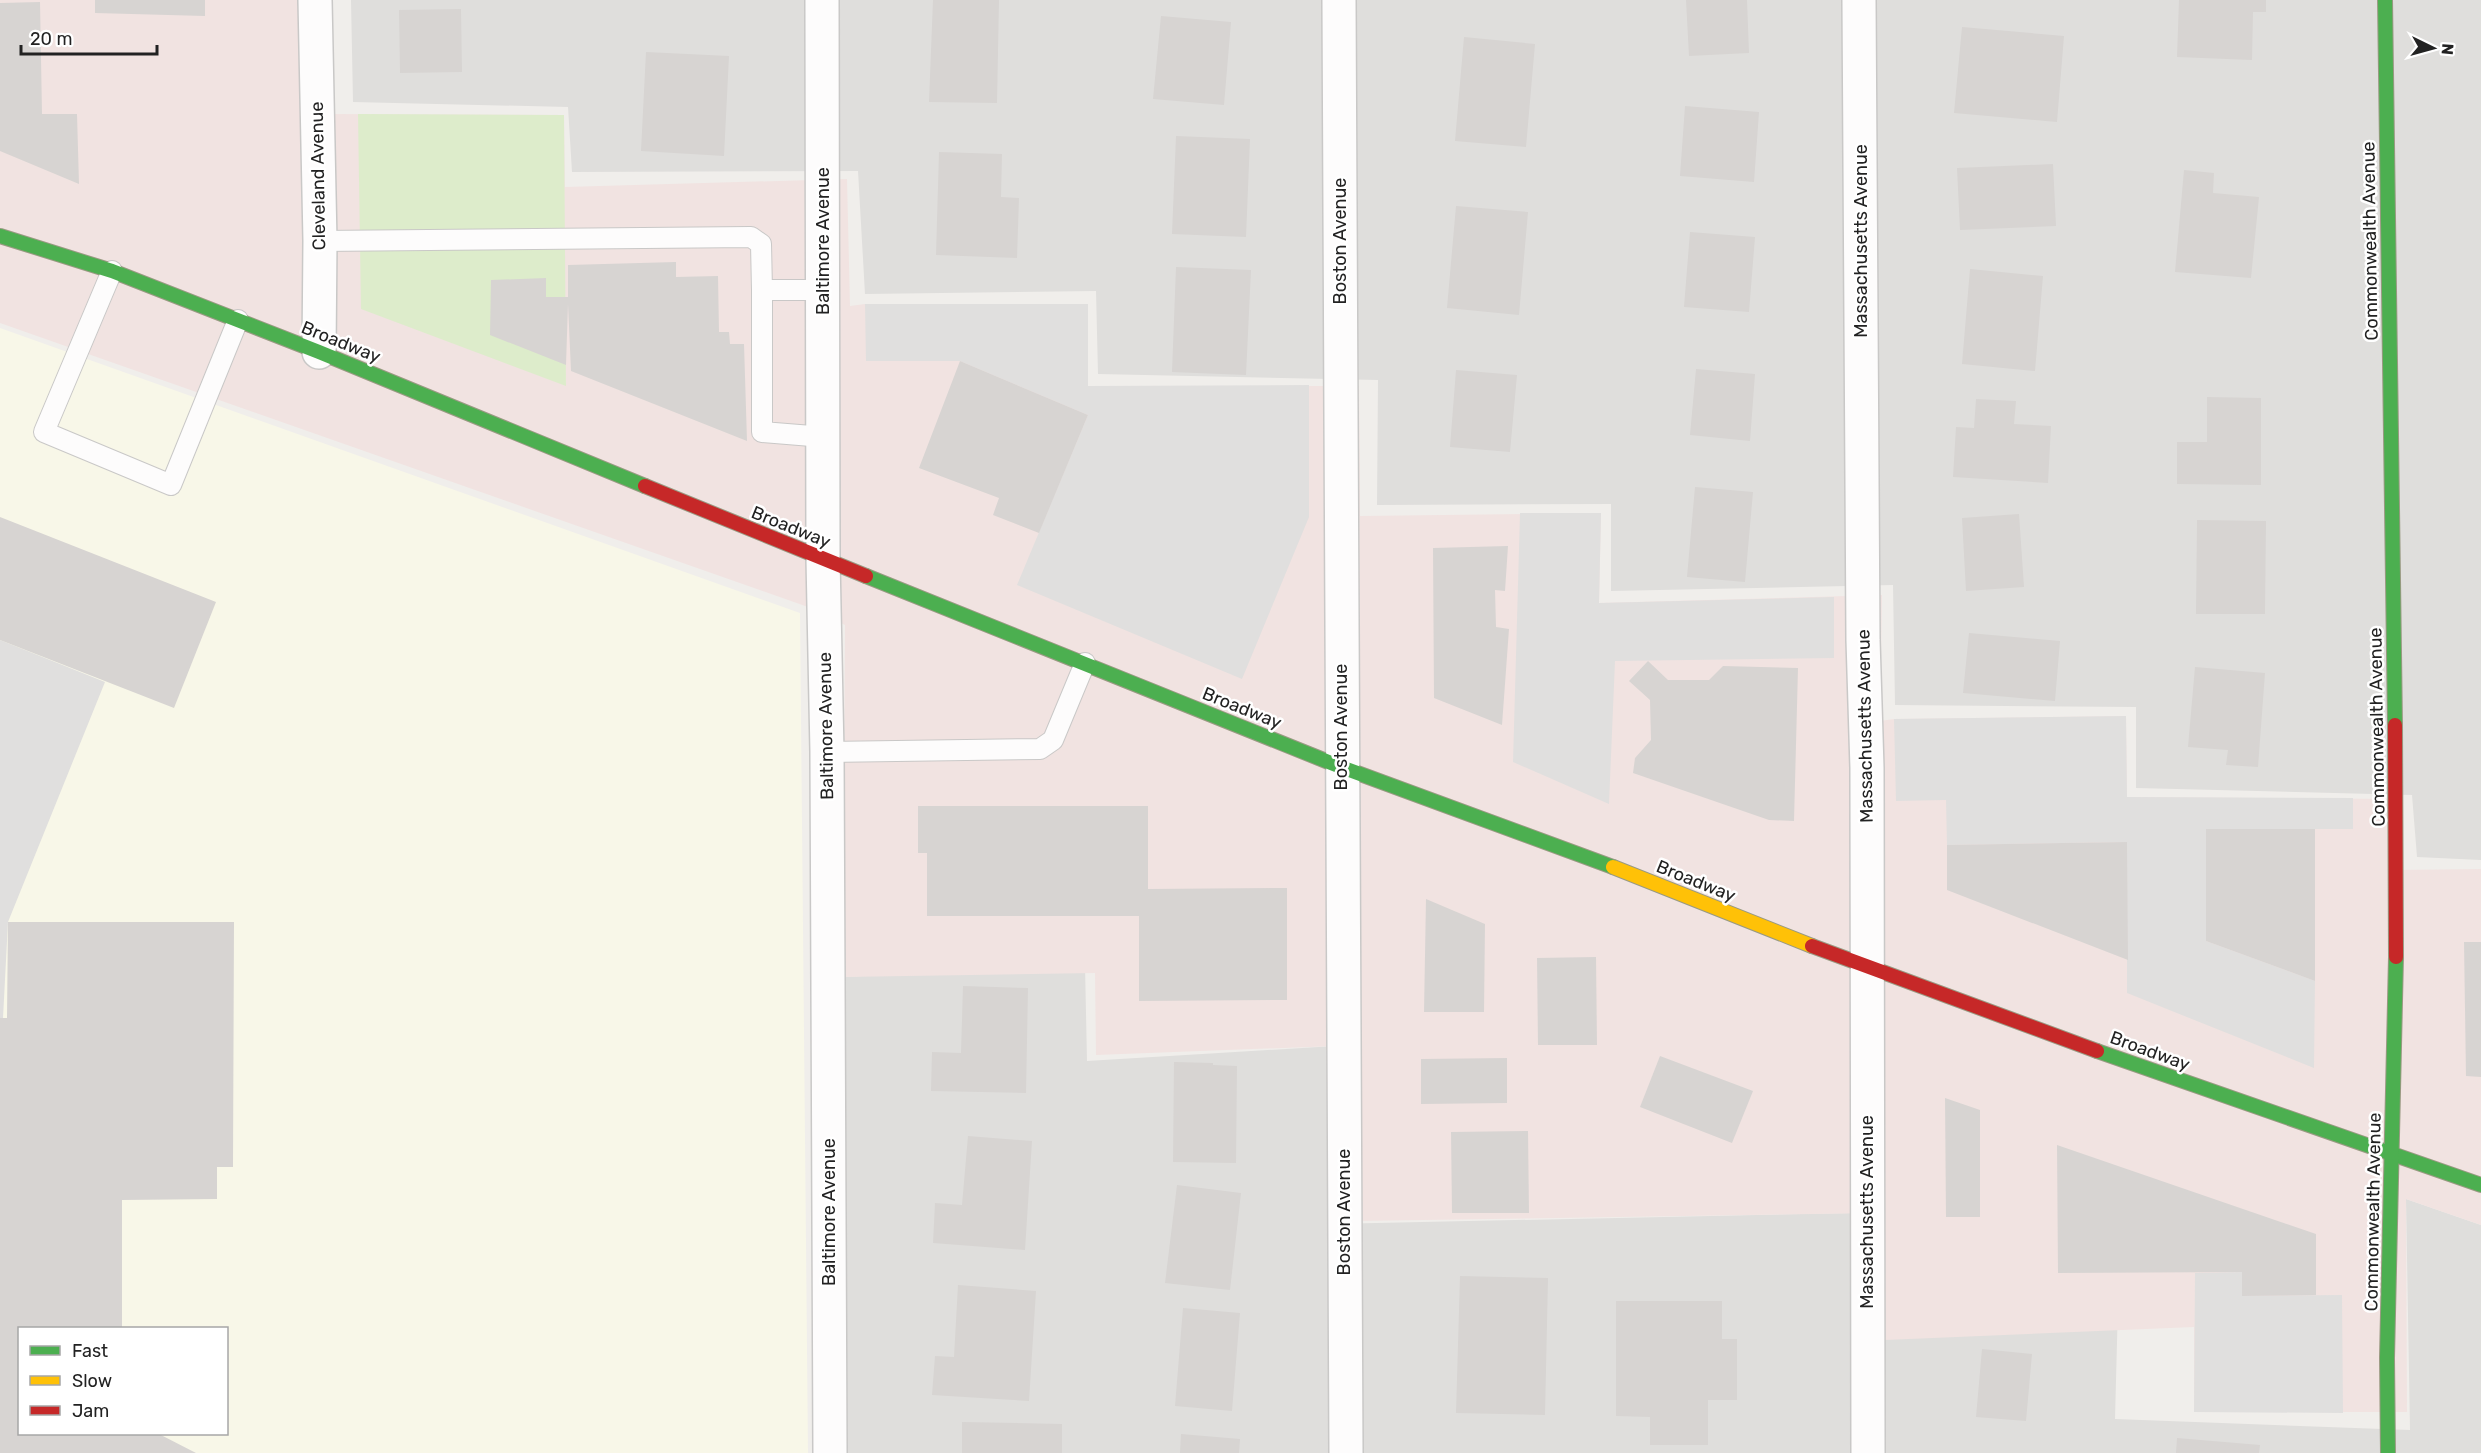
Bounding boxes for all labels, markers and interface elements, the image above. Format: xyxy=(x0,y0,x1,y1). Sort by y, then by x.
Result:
scale bar xyxy=(21,18,158,56)
north arrow xyxy=(2403,18,2463,78)
text: 20 m xyxy=(30,28,72,50)
text: N xyxy=(2437,43,2457,56)
street label: Cleveland Avenue xyxy=(306,101,330,251)
street label: Commonwealth Avenue xyxy=(2357,141,2383,341)
street label: Massachusetts Avenue xyxy=(1850,144,1872,338)
street label: Baltimore Avenue xyxy=(812,167,834,315)
street label: Boston Avenue xyxy=(1329,178,1351,304)
street label: Broadway xyxy=(298,316,384,368)
street label: Broadway xyxy=(748,501,834,553)
street label: Commonwealth Avenue xyxy=(2364,627,2390,827)
street label: Massachusetts Avenue xyxy=(1852,629,1878,823)
street label: Baltimore Avenue xyxy=(814,652,838,800)
street label: Boston Avenue xyxy=(1330,664,1352,790)
street label: Broadway xyxy=(1199,682,1285,734)
street label: Broadway xyxy=(1653,855,1739,907)
street label: Broadway xyxy=(2107,1026,2193,1076)
street label: Commonwealth Avenue xyxy=(2360,1112,2386,1312)
street label: Massachusetts Avenue xyxy=(1856,1115,1878,1309)
street label: Baltimore Avenue xyxy=(818,1138,840,1286)
street label: Boston Avenue xyxy=(1333,1149,1355,1275)
legend xyxy=(18,1327,228,1435)
text: Fast xyxy=(72,1340,108,1362)
text: Slow xyxy=(72,1370,112,1392)
text: Jam xyxy=(72,1400,109,1422)

